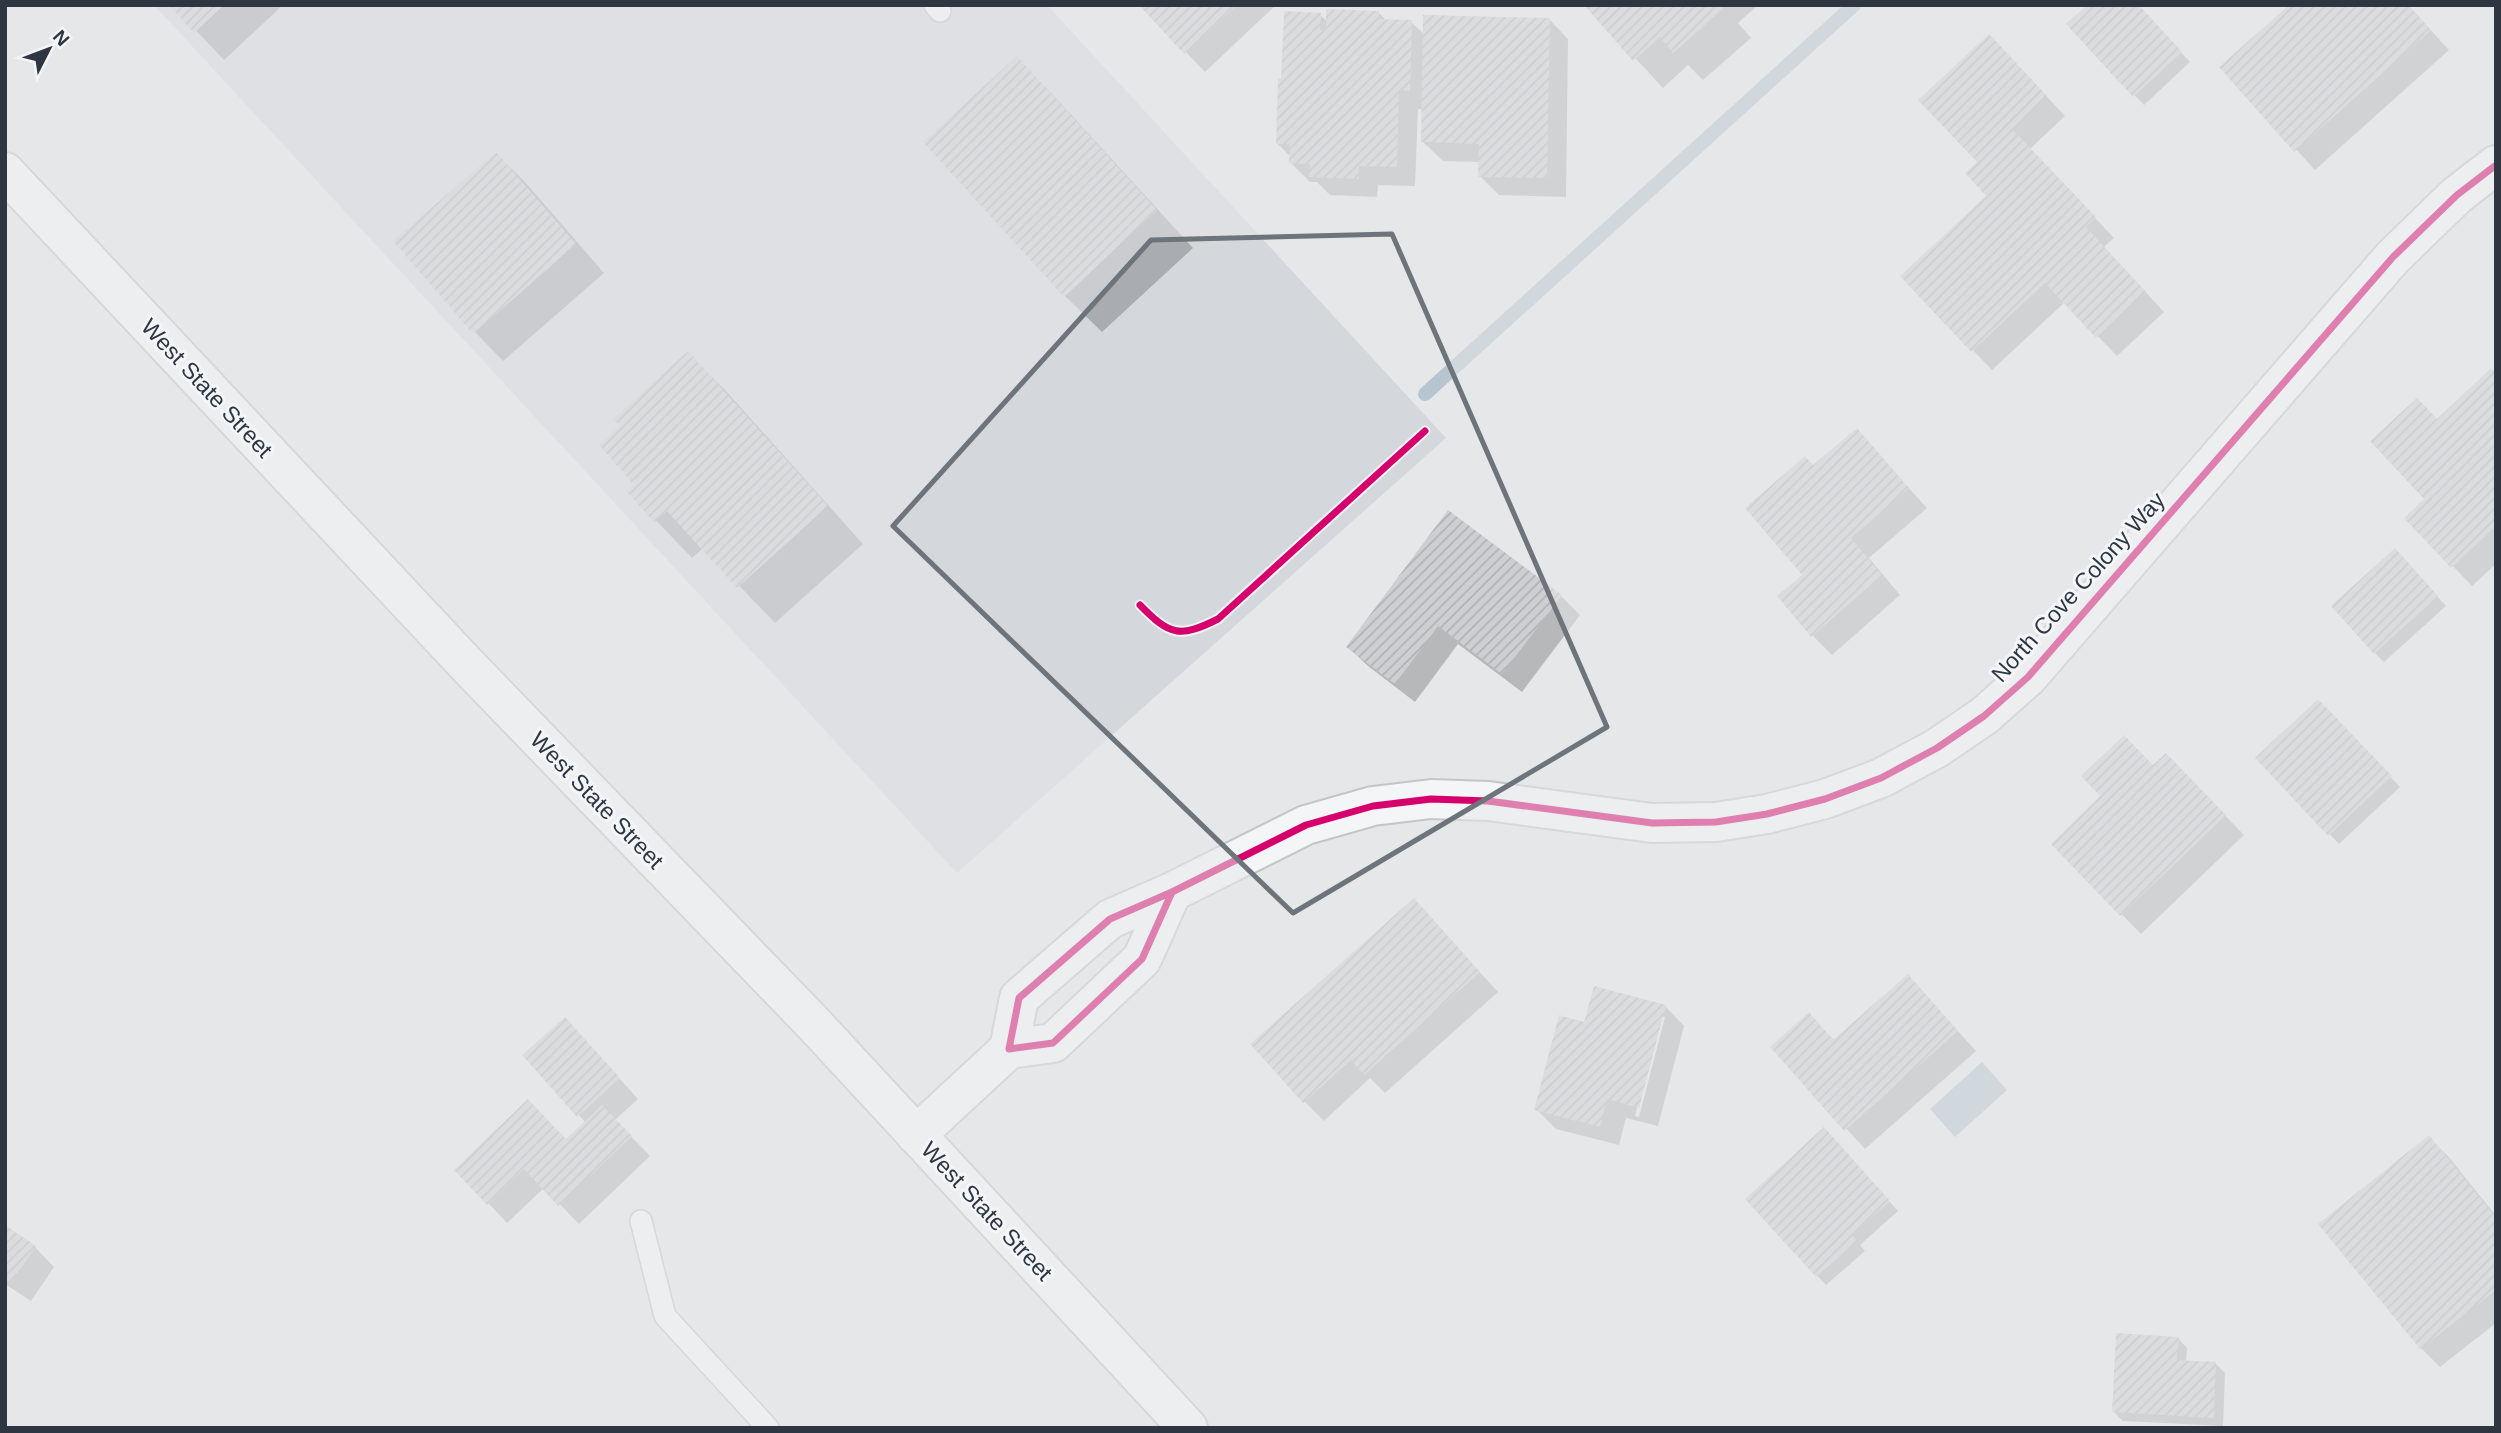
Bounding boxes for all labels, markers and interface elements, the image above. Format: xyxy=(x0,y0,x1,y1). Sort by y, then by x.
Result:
north arrow xyxy=(14,14,84,84)
text: N xyxy=(49,26,74,50)
street label: West State Street xyxy=(136,313,278,463)
street label: North Cove Colony Way xyxy=(1986,487,2170,687)
street label: West State Street xyxy=(525,726,669,874)
street label: West State Street xyxy=(916,1136,1058,1286)

